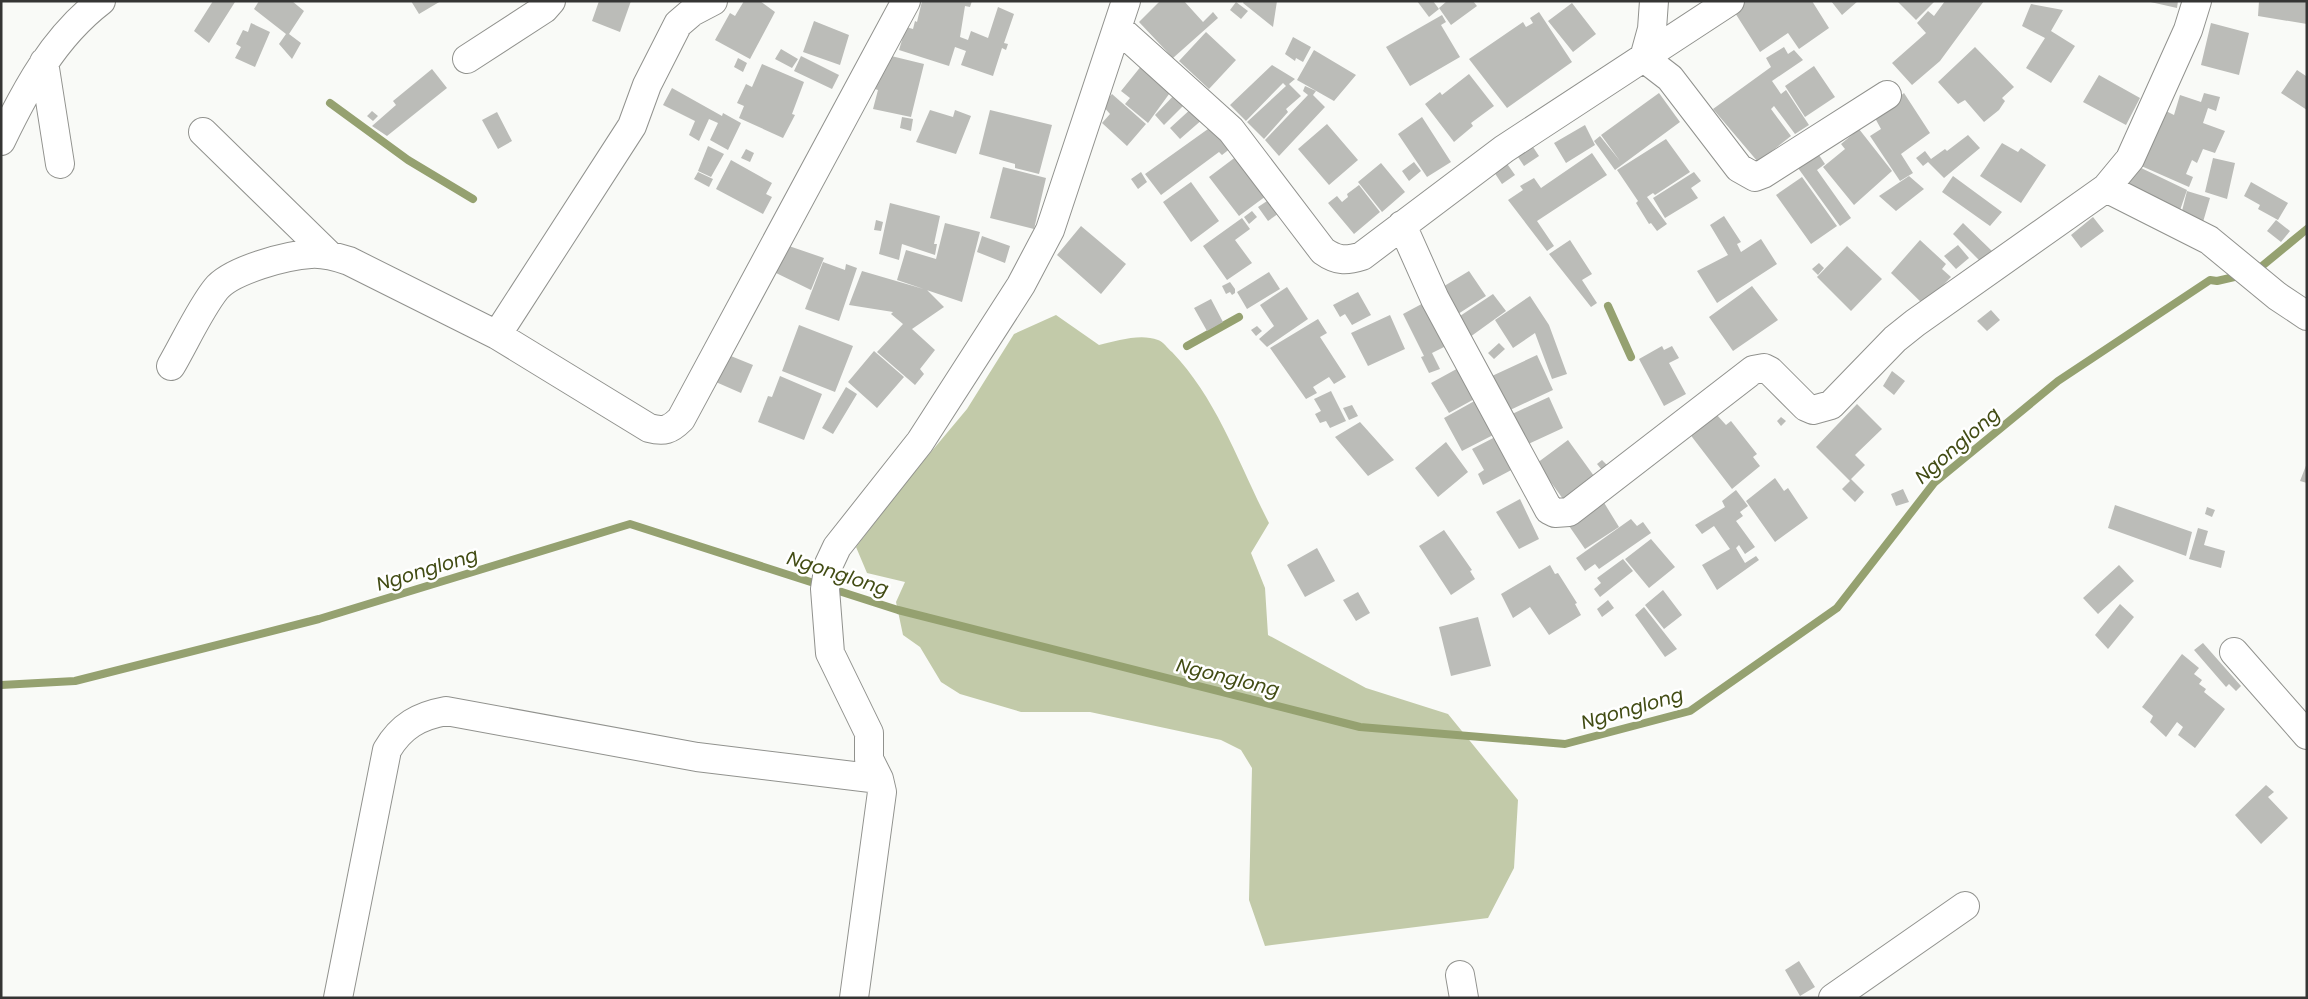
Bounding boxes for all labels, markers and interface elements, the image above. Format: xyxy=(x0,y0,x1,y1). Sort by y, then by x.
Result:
water label: Ngonglong xyxy=(1909,401,2006,490)
water label: Ngonglong xyxy=(373,541,482,598)
water label: Ngonglong xyxy=(784,544,892,603)
water label: Ngonglong xyxy=(1174,652,1282,703)
water label: Ngonglong xyxy=(1578,681,1687,736)

